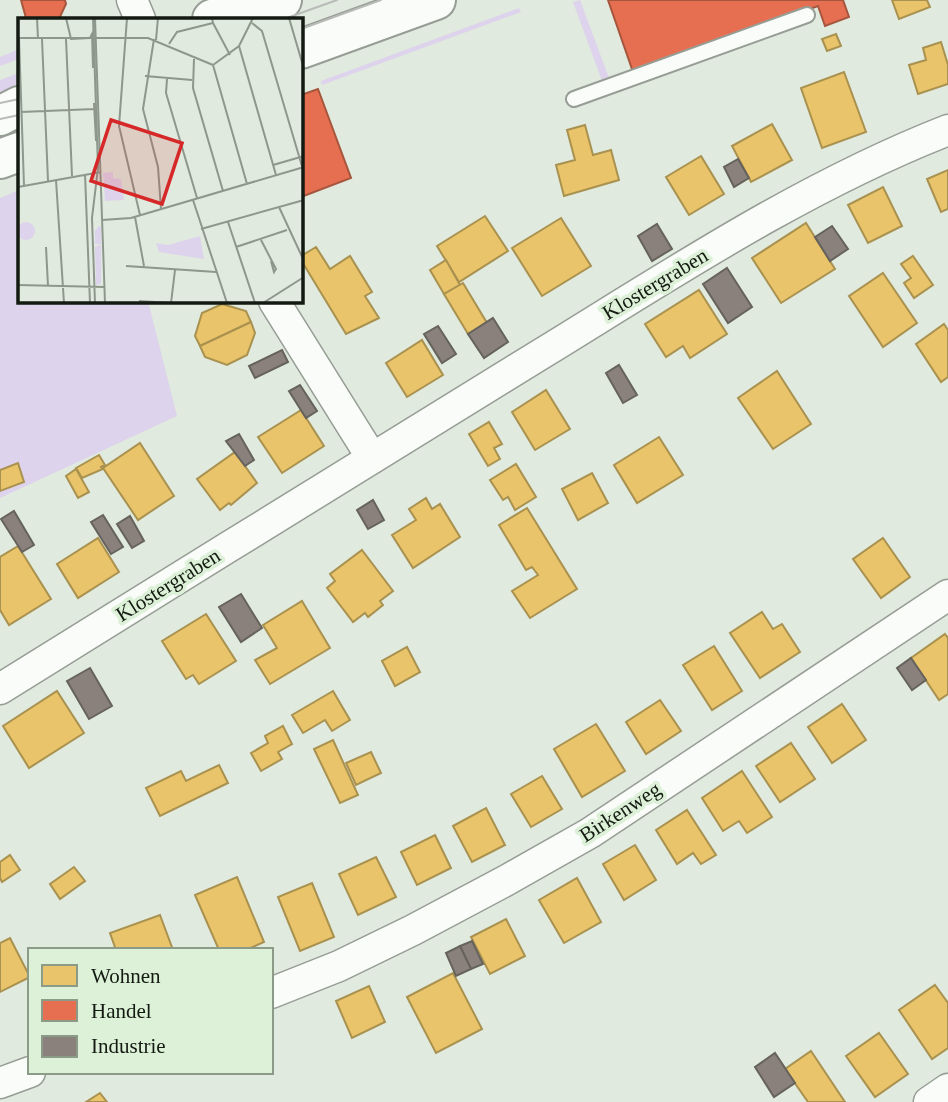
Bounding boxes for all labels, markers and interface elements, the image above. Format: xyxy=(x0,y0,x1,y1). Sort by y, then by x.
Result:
inset map xyxy=(18,18,303,303)
street label: Klostergraben xyxy=(598,243,712,325)
street label: Klostergraben xyxy=(111,543,225,627)
street label: Birkenweg xyxy=(575,777,666,847)
legend xyxy=(28,948,273,1074)
text: Wohnen xyxy=(91,964,161,988)
text: Handel xyxy=(91,999,152,1023)
text: Industrie xyxy=(91,1034,166,1058)

